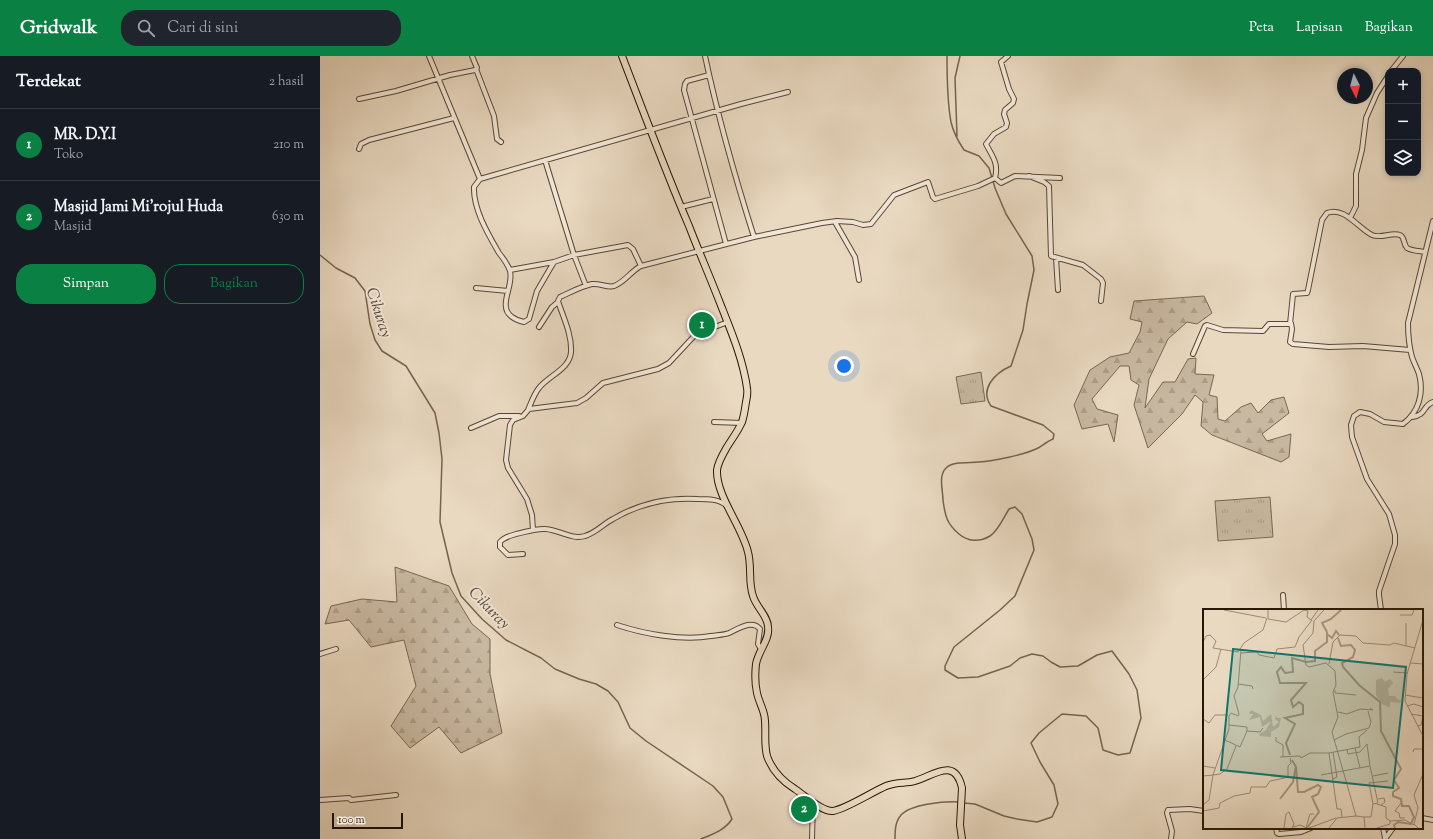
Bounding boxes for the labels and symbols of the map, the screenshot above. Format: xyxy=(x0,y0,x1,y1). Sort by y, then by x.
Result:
north arrow xyxy=(1337,68,1373,104)
water label: Cikuray xyxy=(359,285,397,341)
pin: 1 xyxy=(689,310,715,340)
your location xyxy=(834,356,854,376)
water label: Cikuray xyxy=(462,582,515,635)
inset map xyxy=(1203,609,1423,829)
pin: 2 xyxy=(791,794,817,824)
scale bar xyxy=(332,811,403,830)

